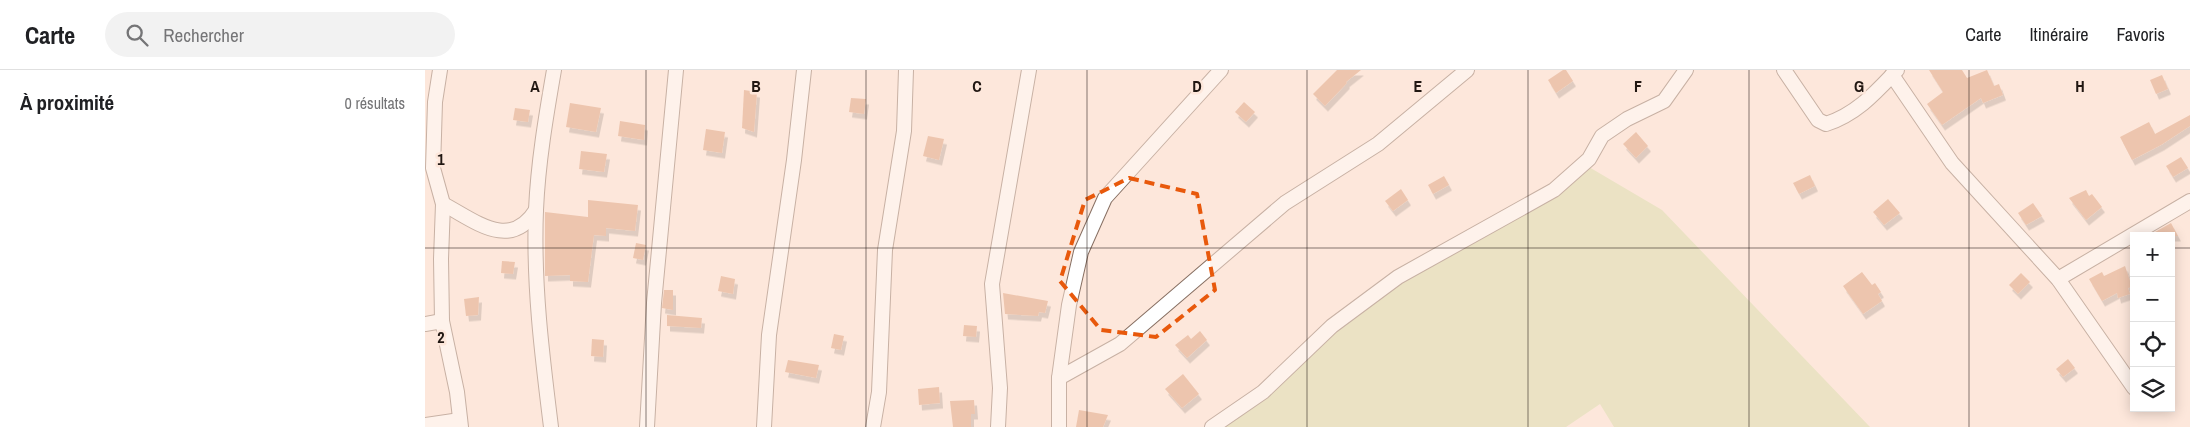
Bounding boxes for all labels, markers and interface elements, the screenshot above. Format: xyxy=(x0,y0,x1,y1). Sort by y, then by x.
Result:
search box xyxy=(105,12,455,57)
text: Carte xyxy=(25,19,75,51)
icon: search xyxy=(123,21,151,49)
text: Rechercher xyxy=(163,22,244,48)
text: Carte xyxy=(1965,22,2001,47)
text: Itinéraire xyxy=(2029,22,2089,47)
text: Favoris xyxy=(2117,22,2165,47)
text: A xyxy=(530,75,540,97)
text: B xyxy=(751,75,761,97)
text: C xyxy=(972,75,982,97)
text: D xyxy=(1192,75,1202,97)
text: E xyxy=(1414,75,1423,97)
text: F xyxy=(1634,75,1642,97)
text: G xyxy=(1854,75,1864,97)
text: H xyxy=(2075,75,2085,97)
text: À proximité xyxy=(20,88,114,117)
text: 0 résultats xyxy=(344,92,405,114)
text: 1 xyxy=(437,148,445,170)
map controls xyxy=(2130,232,2175,412)
button: + xyxy=(2130,232,2175,277)
button: − xyxy=(2130,277,2175,322)
button: locate xyxy=(2130,322,2175,367)
text: 2 xyxy=(437,326,445,348)
button: layers xyxy=(2130,367,2175,412)

